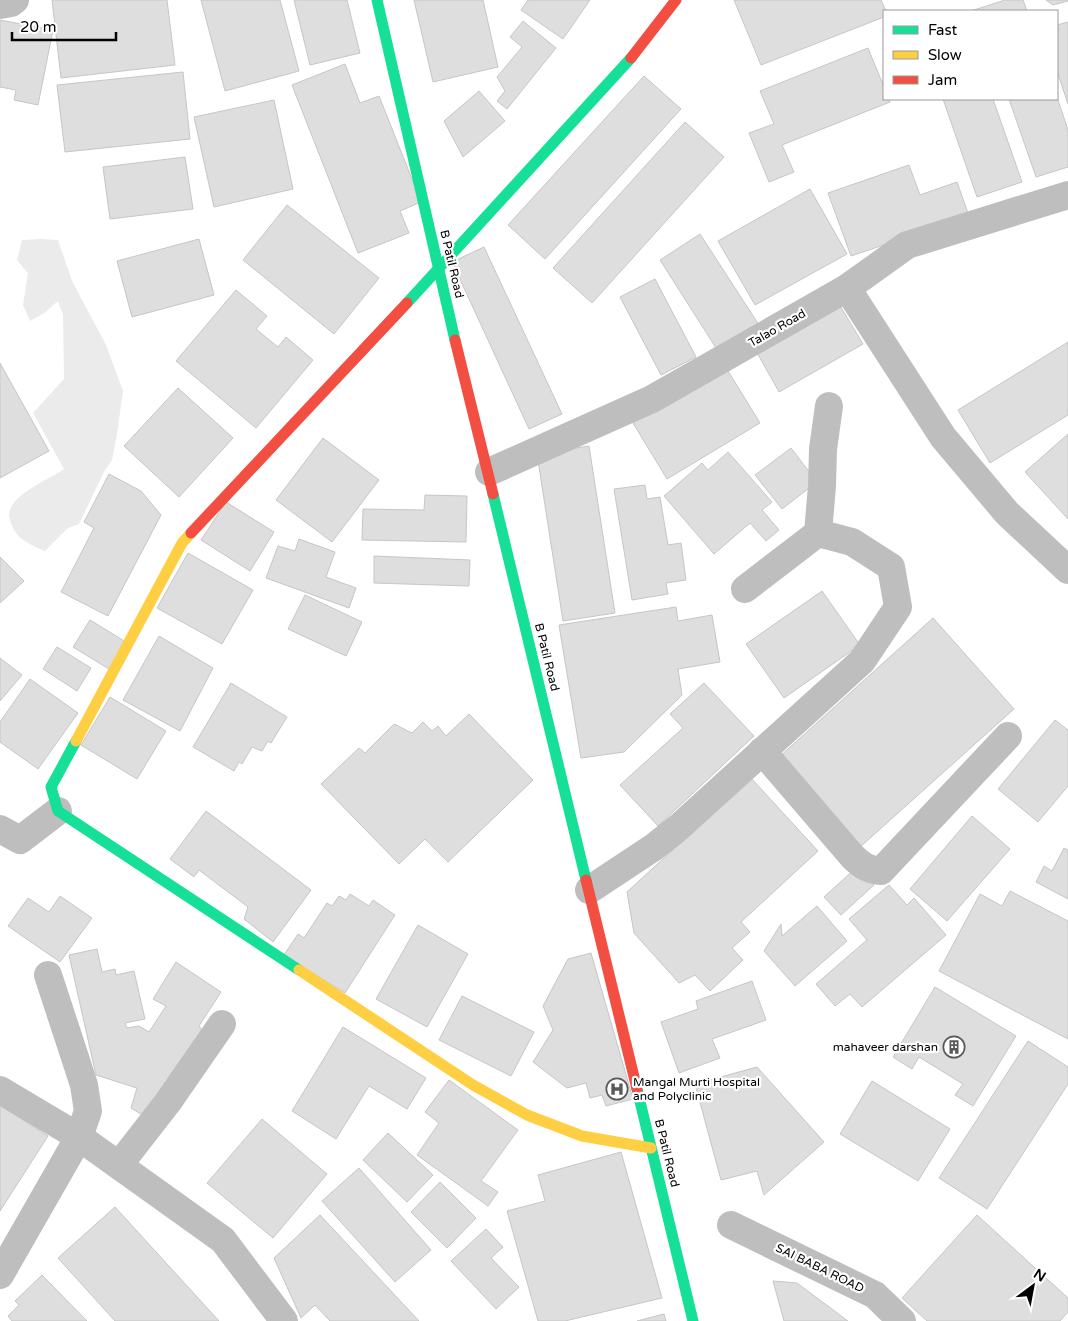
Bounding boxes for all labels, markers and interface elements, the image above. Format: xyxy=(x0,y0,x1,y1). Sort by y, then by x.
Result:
scale bar xyxy=(12,10,116,42)
legend xyxy=(883,10,1058,100)
text: 20 m xyxy=(20,18,57,36)
text: Fast xyxy=(928,21,958,39)
text: Slow xyxy=(928,46,962,64)
text: Jam xyxy=(928,71,957,89)
street label: B Patil Road xyxy=(437,229,467,299)
street label: Talao Road xyxy=(746,306,808,350)
street label: B Patil Road xyxy=(532,622,562,692)
building icon: mahaveer darshan xyxy=(942,1035,966,1059)
place label: mahaveer darshan xyxy=(833,1040,938,1054)
place label: Mangal Murti Hospital and Polyclinic xyxy=(633,1075,760,1103)
hospital icon: Mangal Murti Hospital and Polyclinic xyxy=(605,1077,629,1101)
street label: B Patil Road xyxy=(652,1118,682,1188)
street label: SAI BABA ROAD xyxy=(774,1241,866,1295)
north arrow xyxy=(1008,1261,1058,1311)
text: N xyxy=(1030,1265,1049,1286)

